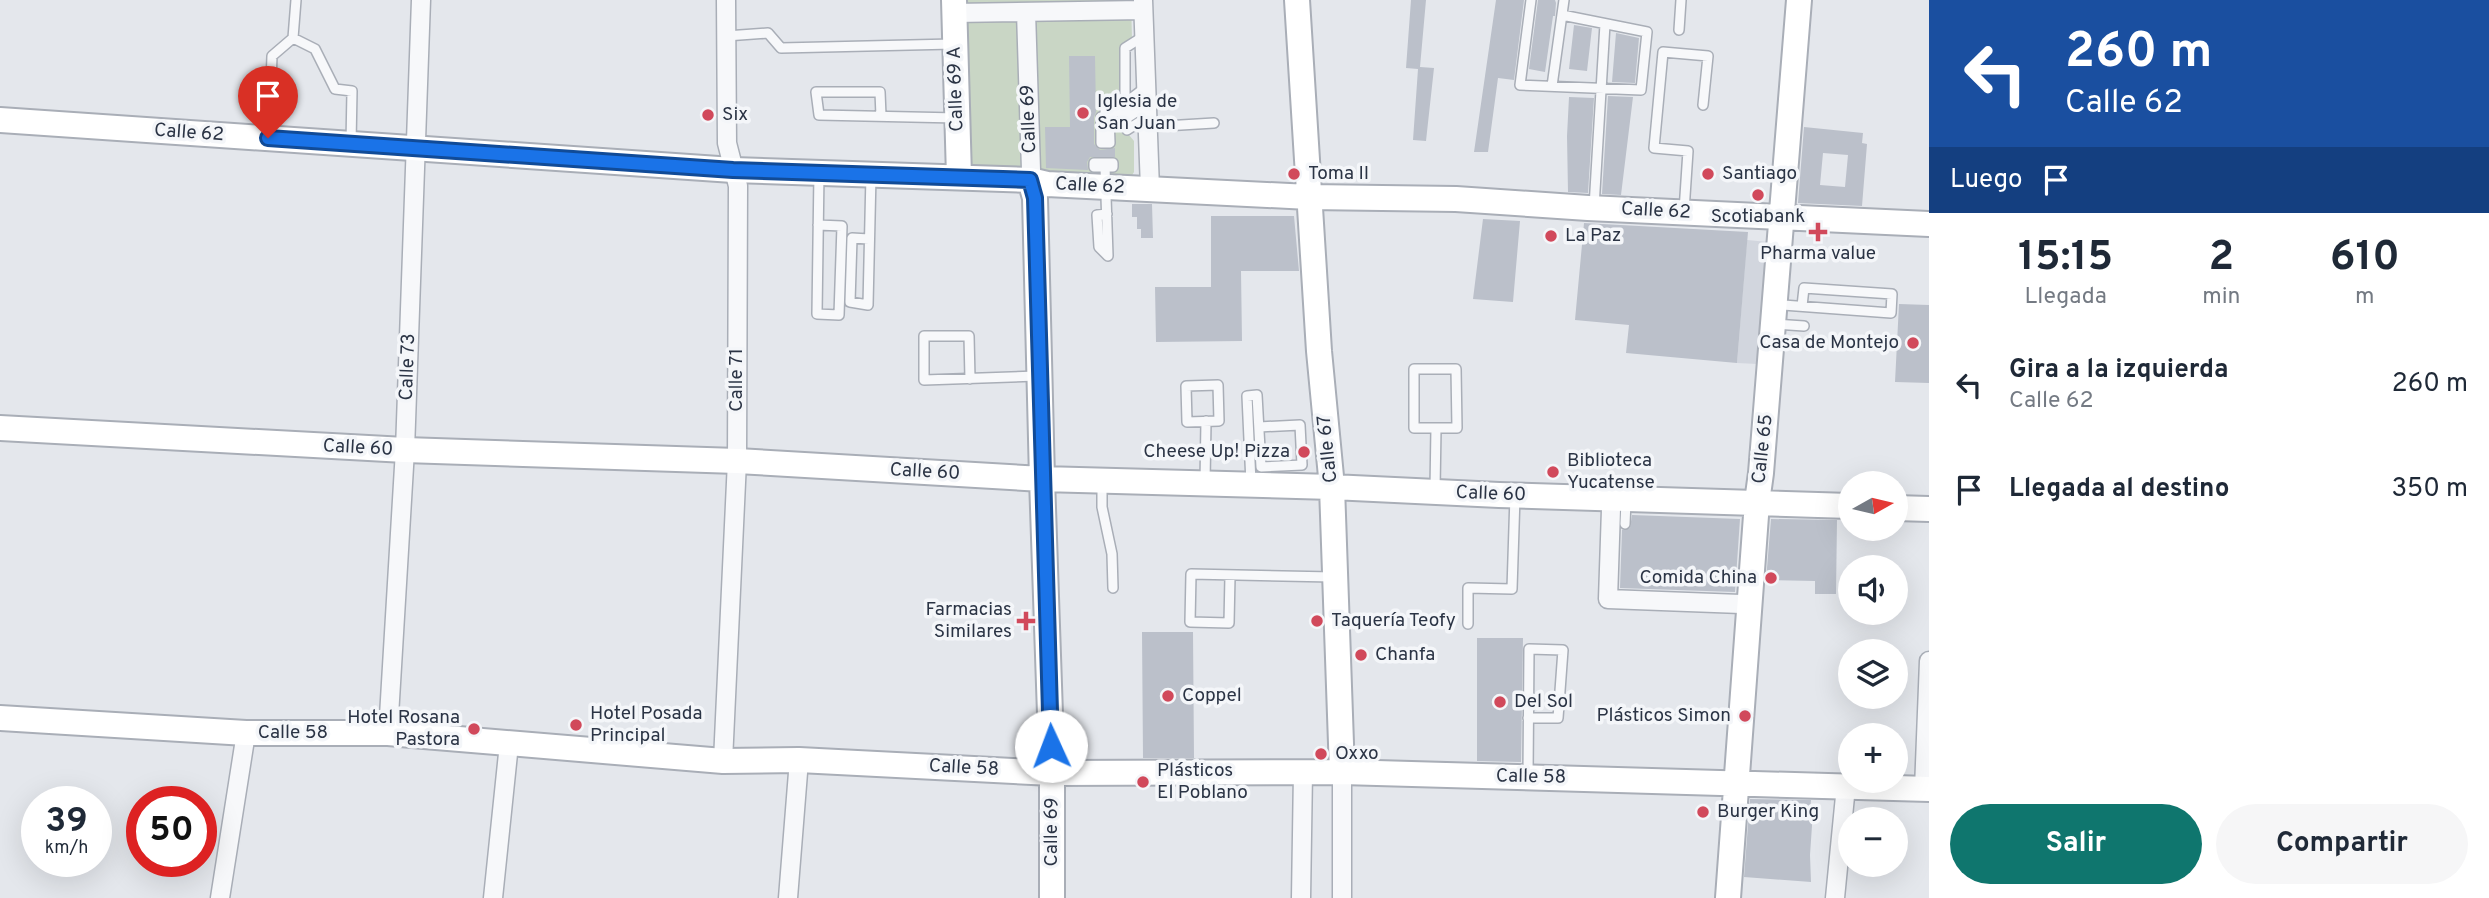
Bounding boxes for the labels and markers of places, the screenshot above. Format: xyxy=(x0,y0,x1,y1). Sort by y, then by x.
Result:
pin xyxy=(238,66,298,138)
place label: Iglesia de San Juan xyxy=(1097,90,1177,136)
place label: Six xyxy=(722,103,748,127)
marker: Iglesia de San Juan xyxy=(1075,105,1091,121)
marker: Six xyxy=(700,107,716,123)
place label: Toma II xyxy=(1308,162,1369,186)
place label: Santiago xyxy=(1722,162,1797,186)
marker: Toma II xyxy=(1286,166,1302,182)
marker: Santiago xyxy=(1700,166,1716,182)
marker: Scotiabank xyxy=(1750,187,1766,203)
place label: Scotiabank xyxy=(1711,205,1805,229)
place label: La Paz xyxy=(1565,224,1621,248)
marker: Pharma value xyxy=(1810,224,1826,240)
marker: La Paz xyxy=(1543,228,1559,244)
place label: Pharma value xyxy=(1760,242,1876,266)
place label: Casa de Montejo xyxy=(1759,331,1899,355)
marker: Casa de Montejo xyxy=(1905,335,1921,351)
place label: Cheese Up! Pizza xyxy=(1143,440,1290,464)
marker: Cheese Up! Pizza xyxy=(1296,444,1312,460)
place label: Biblioteca Yucatense xyxy=(1567,449,1655,495)
marker: Biblioteca Yucatense xyxy=(1545,464,1561,480)
place label: Comida China xyxy=(1639,566,1757,590)
marker: Comida China xyxy=(1763,570,1779,586)
place label: Farmacias Similares xyxy=(926,598,1012,644)
place label: Taquería Teofy xyxy=(1331,609,1456,633)
marker: Farmacias Similares xyxy=(1018,613,1034,629)
marker: Taquería Teofy xyxy=(1309,613,1325,629)
place label: Chanfa xyxy=(1375,643,1435,667)
marker: Chanfa xyxy=(1353,647,1369,663)
place label: Coppel xyxy=(1182,684,1242,708)
marker: Coppel xyxy=(1160,688,1176,704)
place label: Del Sol xyxy=(1514,690,1573,714)
marker: Del Sol xyxy=(1492,694,1508,710)
place label: Hotel Posada Principal xyxy=(590,702,703,748)
place label: Plásticos Simon xyxy=(1596,704,1731,728)
place label: Hotel Rosana Pastora xyxy=(347,706,460,752)
marker: Plásticos Simon xyxy=(1737,708,1753,724)
marker: Hotel Posada Principal xyxy=(568,717,584,733)
marker: Hotel Rosana Pastora xyxy=(466,721,482,737)
place label: Oxxo xyxy=(1335,742,1379,766)
marker: Oxxo xyxy=(1313,746,1329,762)
place label: Plásticos El Poblano xyxy=(1157,759,1248,805)
marker: Plásticos El Poblano xyxy=(1135,774,1151,790)
place label: Burger King xyxy=(1717,800,1819,824)
marker: Burger King xyxy=(1695,804,1711,820)

